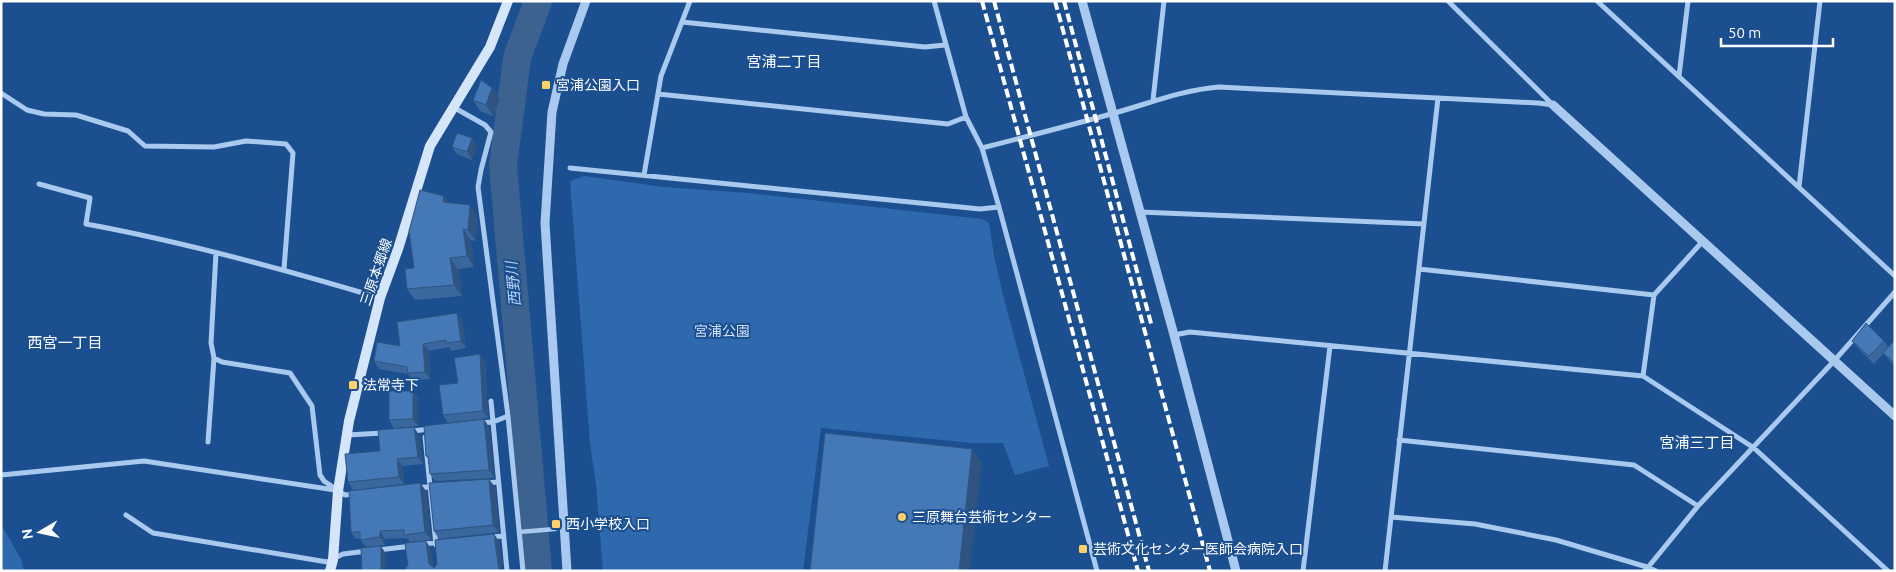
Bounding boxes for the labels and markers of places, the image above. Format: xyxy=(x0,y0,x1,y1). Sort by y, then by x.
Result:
place label: 宮浦公園入口 xyxy=(556,77,640,93)
marker: 宮浦公園入口 xyxy=(540,79,552,91)
place label: 法常寺下 xyxy=(363,377,419,393)
marker: 法常寺下 xyxy=(347,379,359,391)
place label: 三原舞台芸術センター xyxy=(912,509,1052,525)
marker: 三原舞台芸術センター xyxy=(896,511,908,523)
place label: 西小学校入口 xyxy=(566,516,650,532)
marker: 西小学校入口 xyxy=(550,518,562,530)
place label: 芸術文化センター医師会病院入口 xyxy=(1093,541,1303,557)
marker: 芸術文化センター医師会病院入口 xyxy=(1077,543,1089,555)

